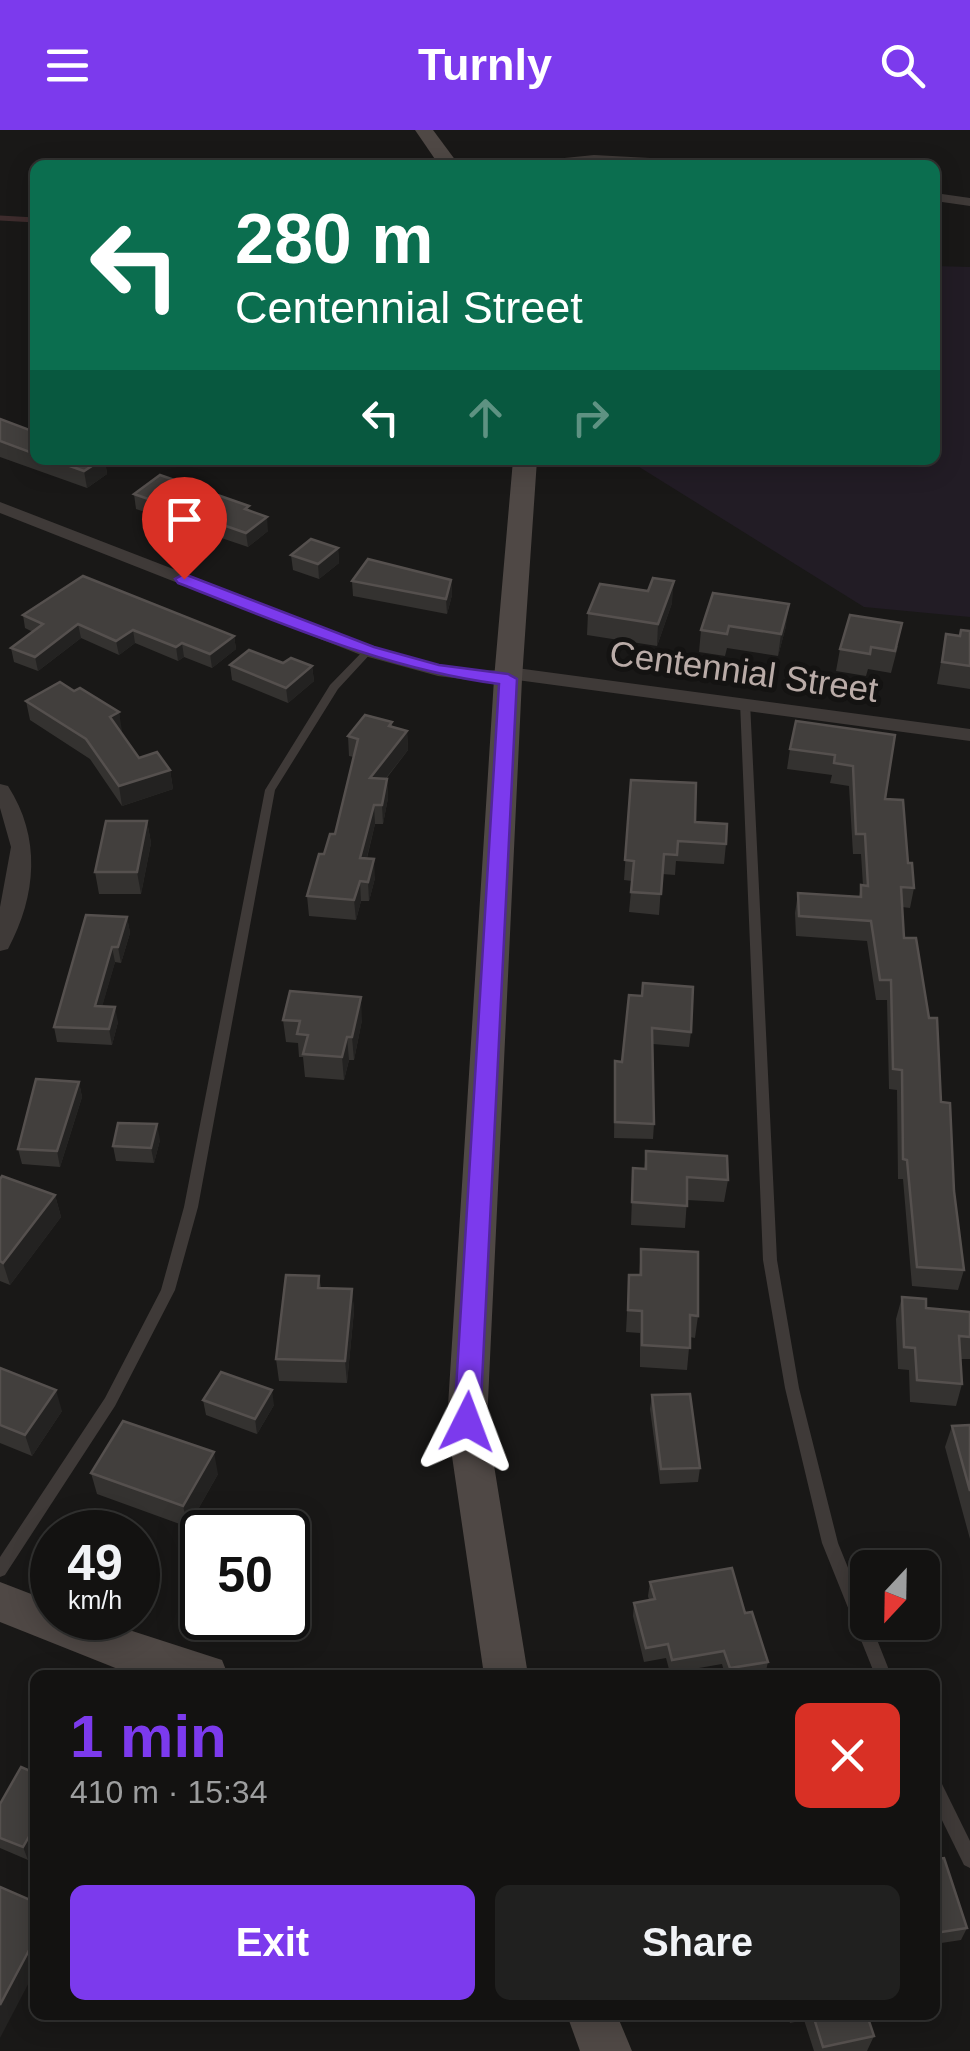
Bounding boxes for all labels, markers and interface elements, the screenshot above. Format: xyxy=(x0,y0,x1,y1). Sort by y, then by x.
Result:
icon: menu xyxy=(40,38,95,93)
icon: search xyxy=(875,38,930,93)
text: Turnly xyxy=(418,39,552,90)
icon: left xyxy=(70,200,200,330)
text: 280 m xyxy=(235,200,433,278)
text: Centennial Street xyxy=(235,282,583,333)
icon: left xyxy=(353,390,408,445)
icon: ahead xyxy=(458,390,513,445)
icon: right xyxy=(563,390,618,445)
pin xyxy=(142,477,227,580)
icon: arrive xyxy=(157,492,212,547)
street label: Centennial Street xyxy=(607,633,881,709)
position arrow xyxy=(415,1370,519,1474)
speed limit sign: 50 xyxy=(180,1510,310,1640)
text: 49 xyxy=(67,1535,123,1591)
north arrow xyxy=(850,1550,940,1640)
map controls xyxy=(850,1550,940,1640)
text: km/h xyxy=(68,1586,122,1614)
text: 1 min xyxy=(70,1703,227,1770)
button: close xyxy=(795,1703,900,1808)
text: 410 m · 15:34 xyxy=(70,1774,267,1810)
button: Exit xyxy=(70,1885,475,2000)
button: Share xyxy=(495,1885,900,2000)

